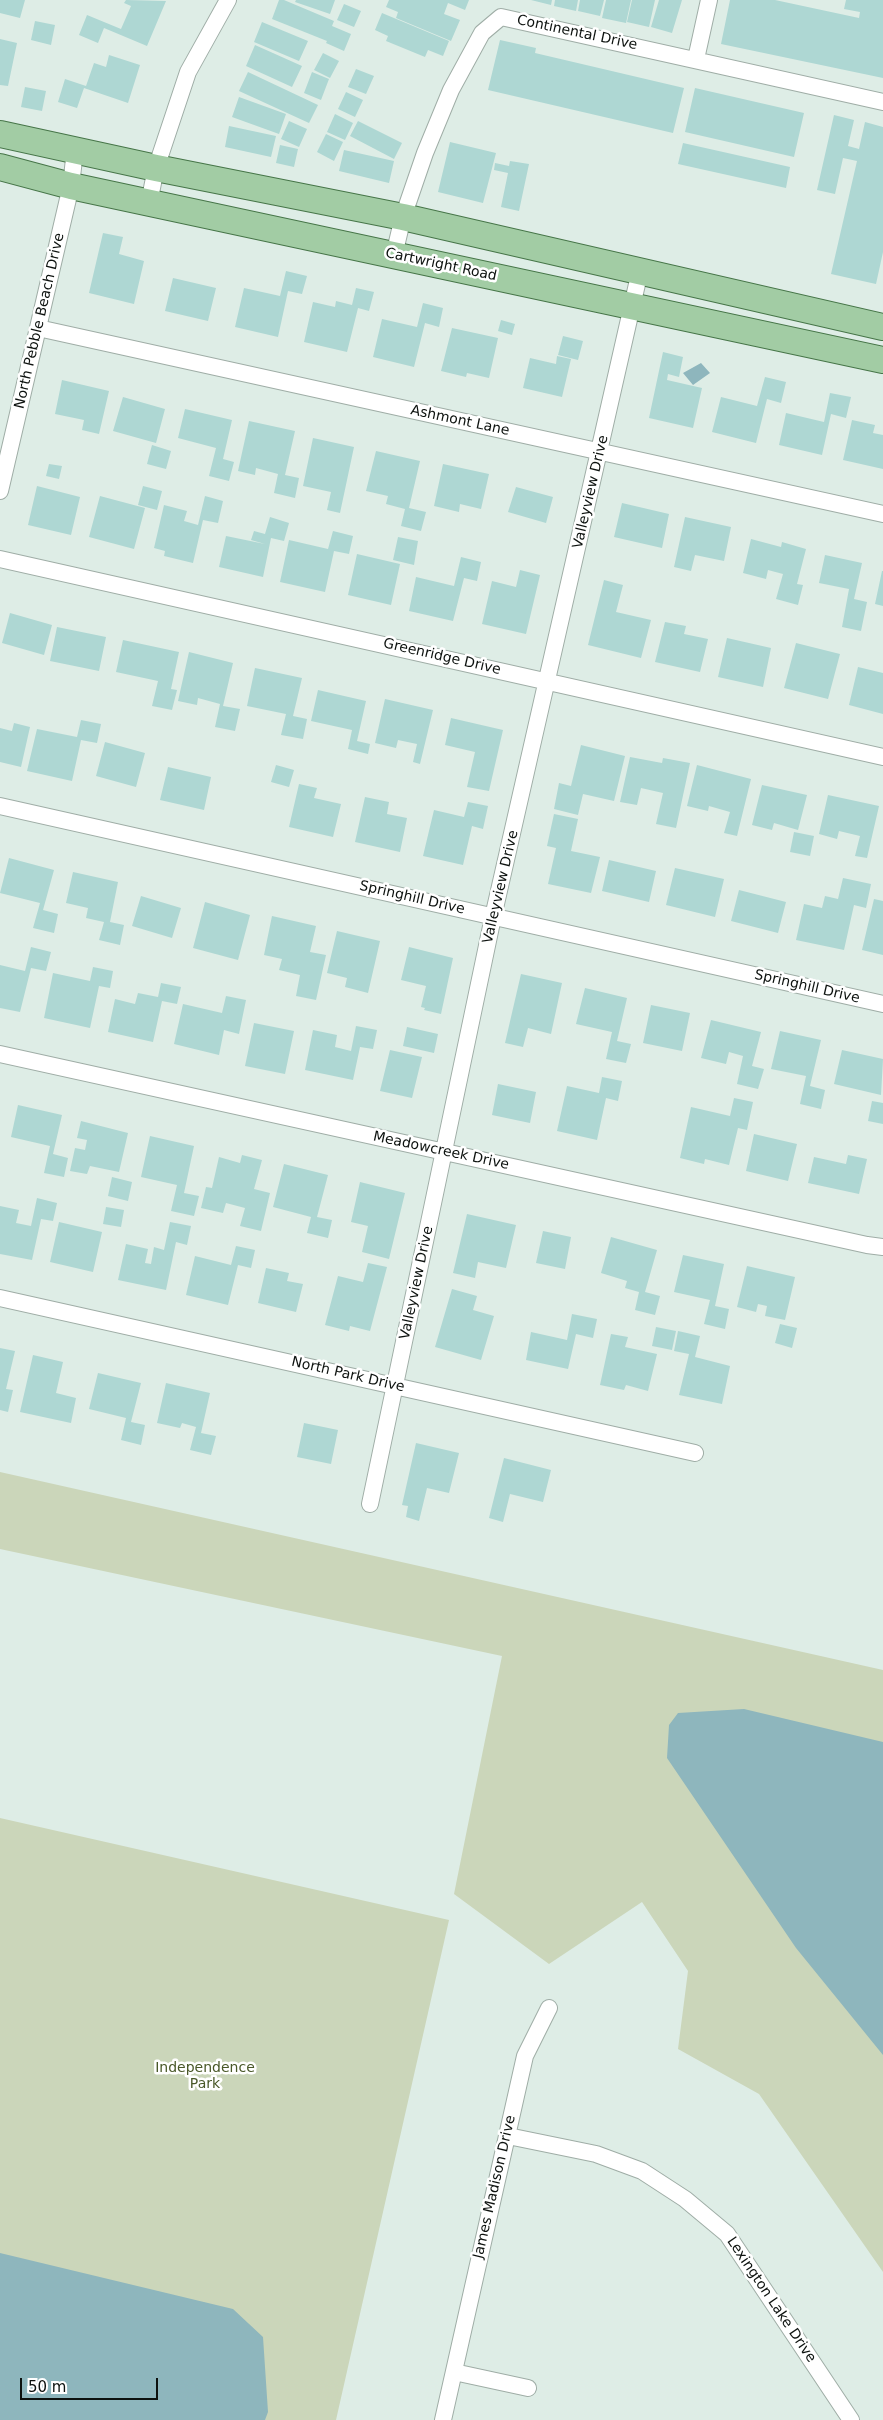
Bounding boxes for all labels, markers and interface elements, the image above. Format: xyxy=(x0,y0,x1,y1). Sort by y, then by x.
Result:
street label: Continental Drive xyxy=(515,12,639,54)
street label: North Pebble Beach Drive xyxy=(12,231,68,411)
street label: Cartwright Road xyxy=(384,245,498,285)
street label: Ashmont Lane xyxy=(409,402,511,440)
street label: Valleyview Drive xyxy=(570,434,612,550)
street label: Greenridge Drive xyxy=(382,635,502,679)
street label: Valleyview Drive xyxy=(480,829,522,945)
street label: Springhill Drive xyxy=(358,878,466,918)
street label: Springhill Drive xyxy=(753,967,861,1007)
street label: Meadowcreek Drive xyxy=(372,1128,510,1174)
street label: Valleyview Drive xyxy=(397,1225,437,1341)
street label: North Park Drive xyxy=(290,1354,406,1396)
park label: Independence Park xyxy=(155,2060,255,2092)
street label: James Madison Drive xyxy=(470,2114,520,2260)
street label: Lexington Lake Drive xyxy=(723,2234,819,2366)
scale bar xyxy=(22,2368,160,2400)
text: 50 m xyxy=(28,2378,66,2396)

